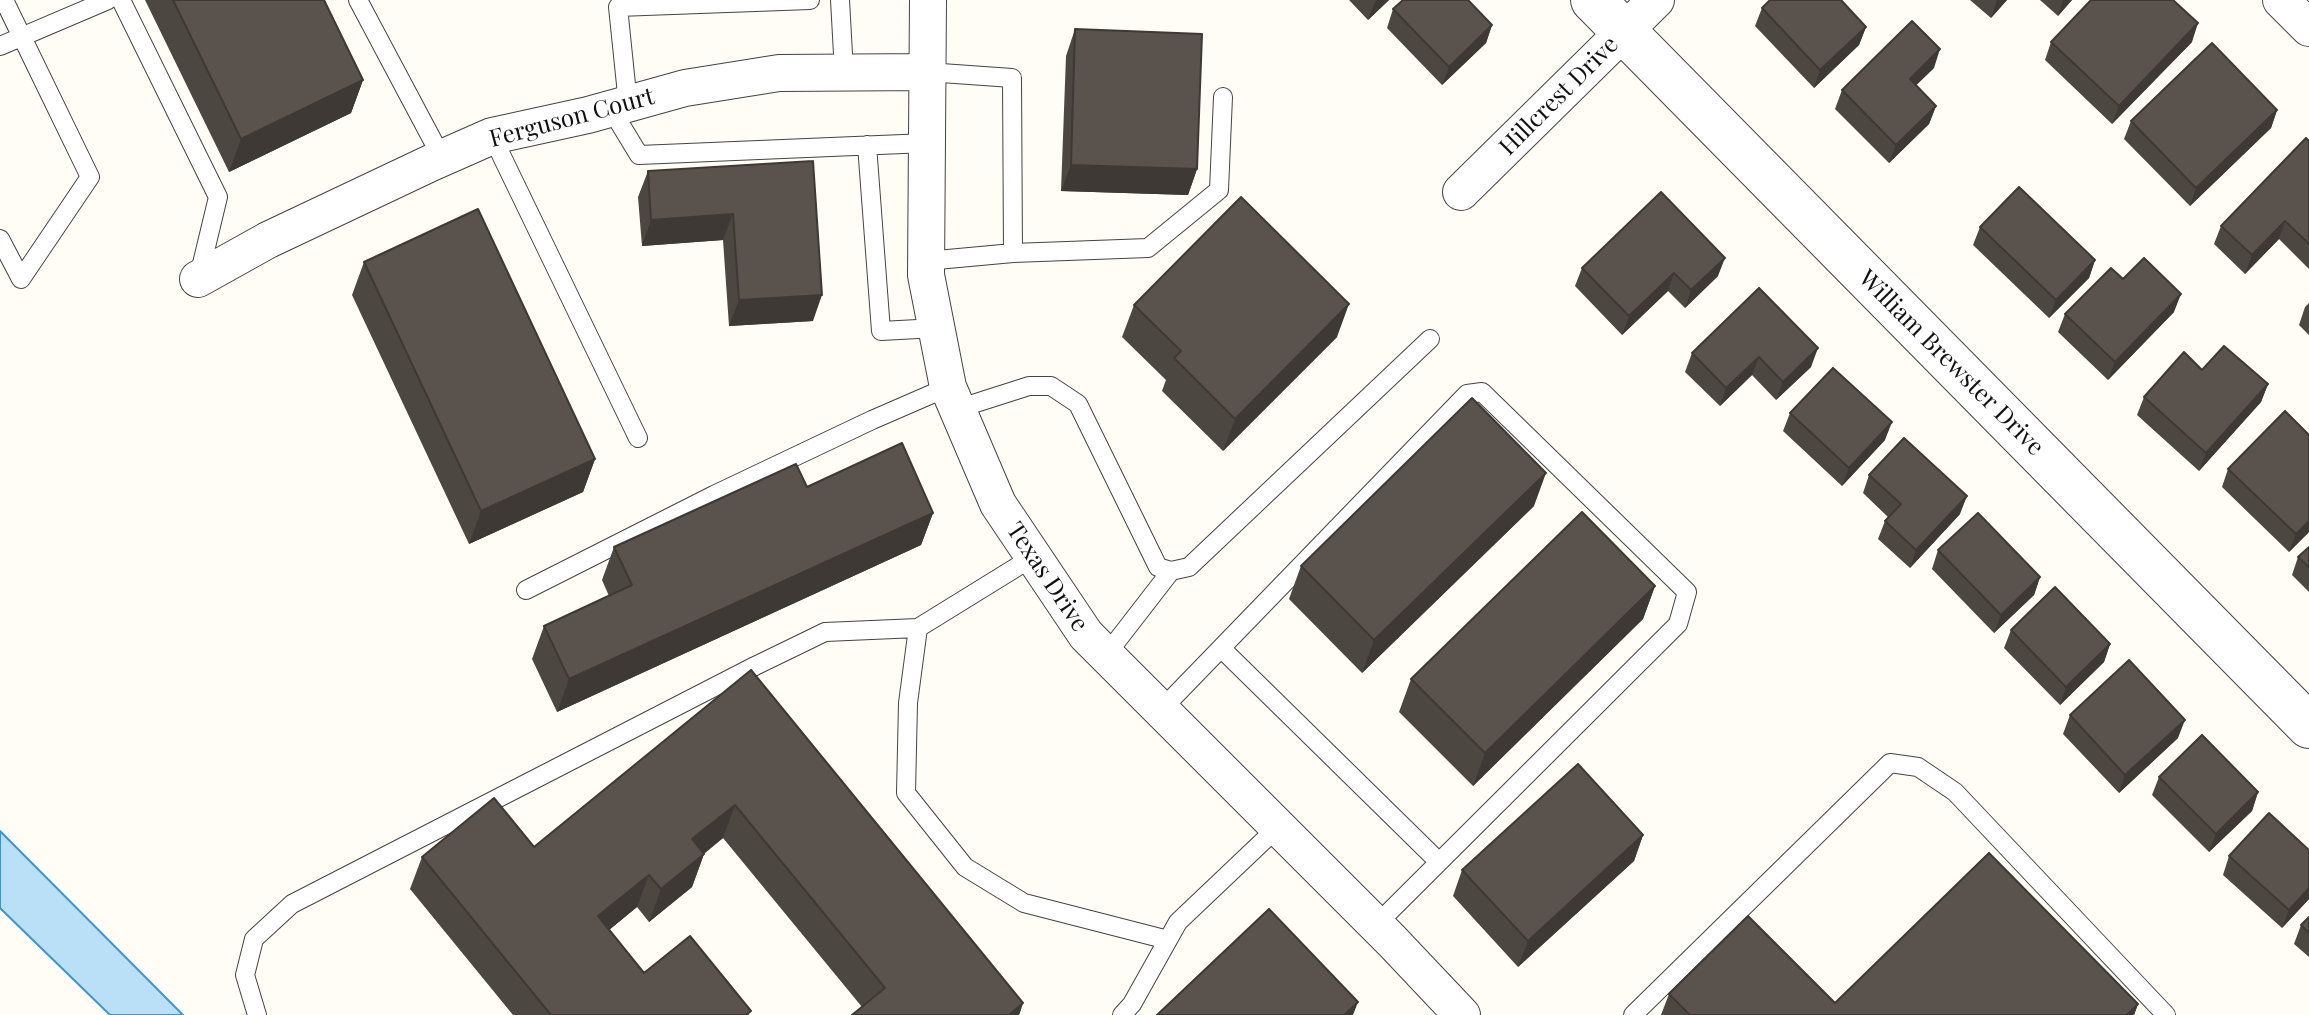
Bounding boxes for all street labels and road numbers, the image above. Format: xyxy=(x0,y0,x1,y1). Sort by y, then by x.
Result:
street label: Hillcrest Drive xyxy=(1493,30,1625,162)
street label: Ferguson Court xyxy=(486,82,658,154)
street label: William Brewster Drive xyxy=(1852,264,2050,462)
street label: Texas Drive xyxy=(1000,517,1094,637)

